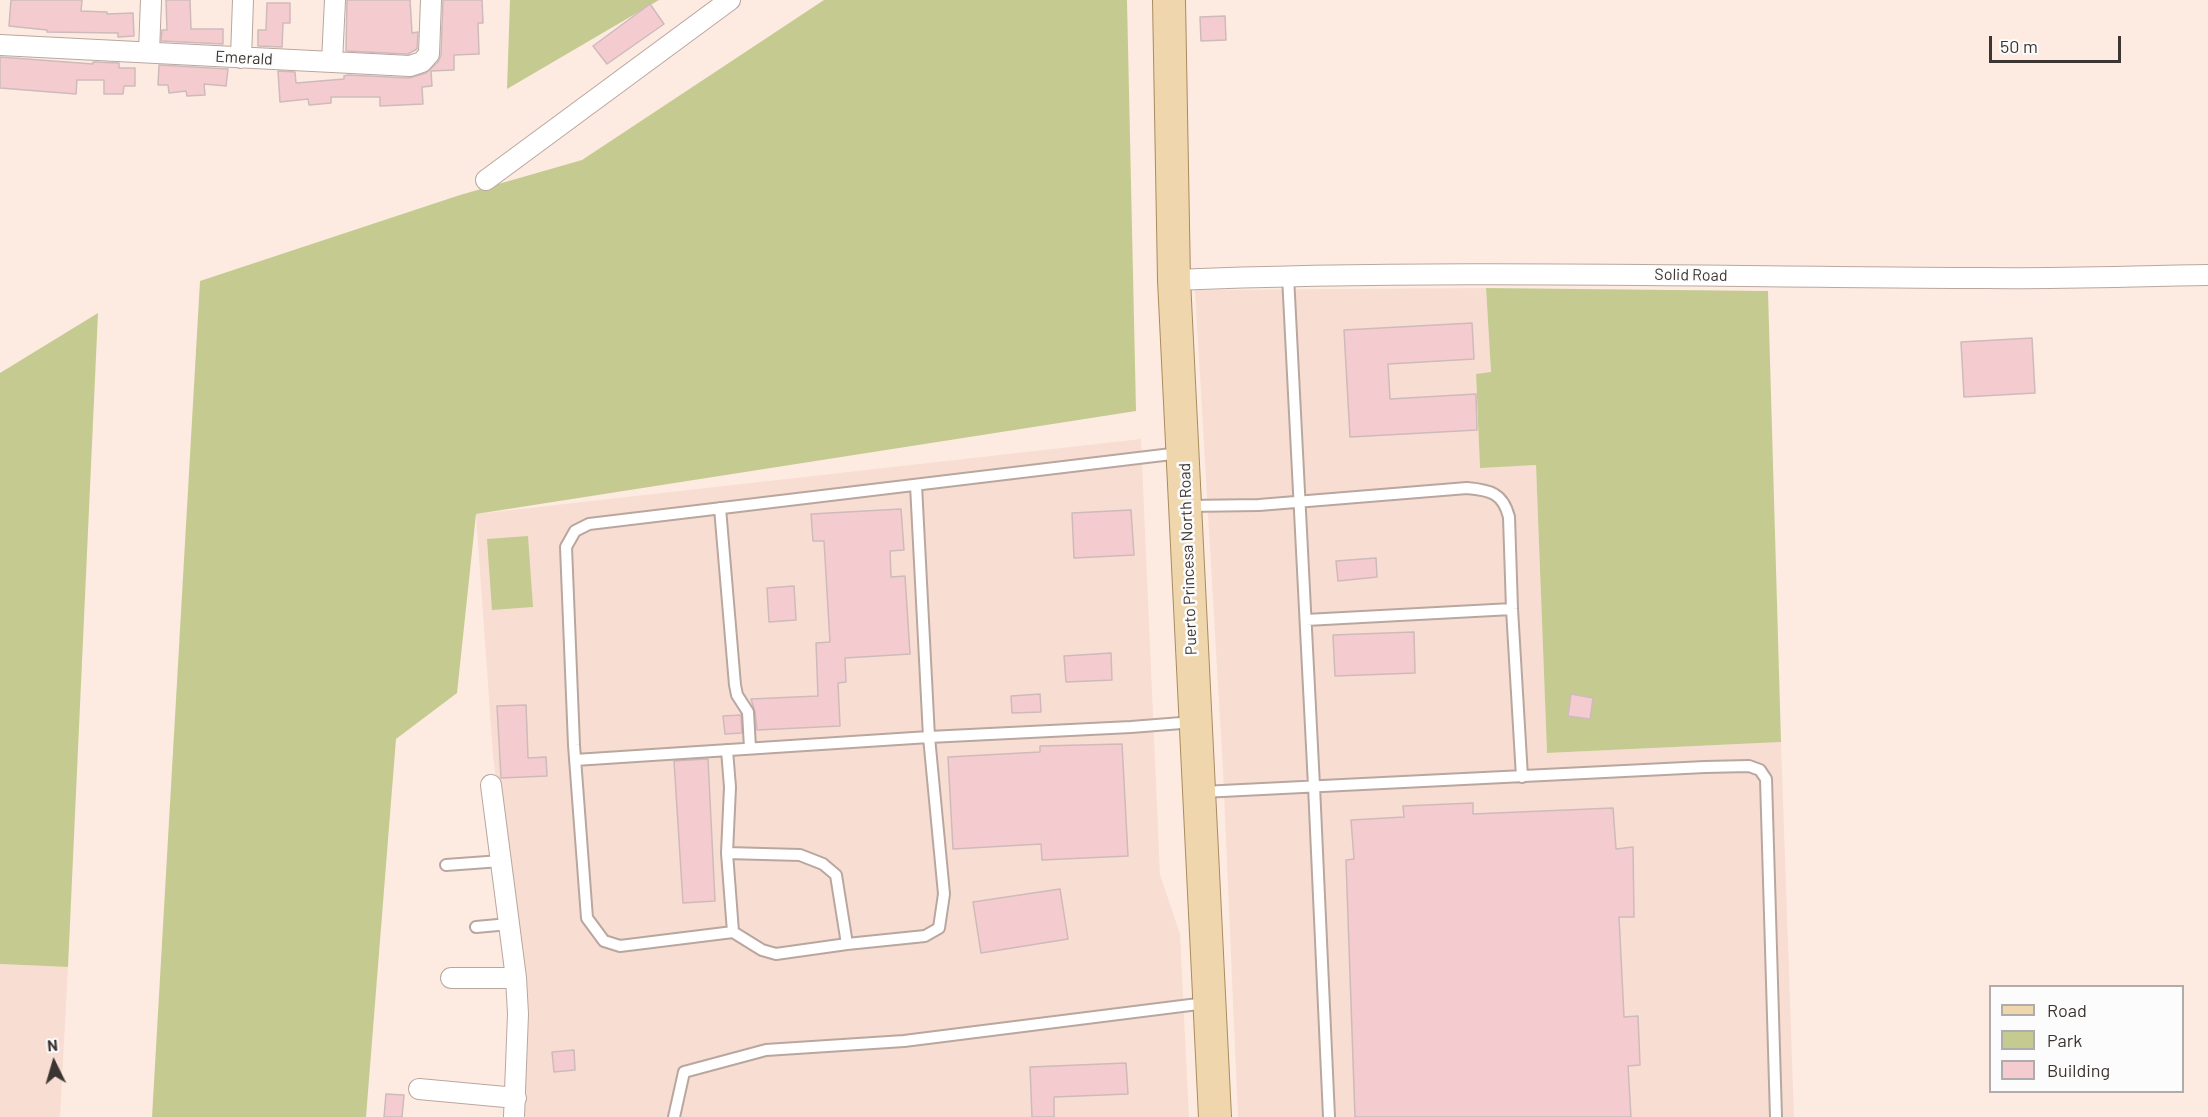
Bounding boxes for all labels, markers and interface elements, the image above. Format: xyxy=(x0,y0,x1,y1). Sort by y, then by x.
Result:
scale bar xyxy=(1992,24,2124,62)
text: 50 m xyxy=(2000,35,2038,57)
street label: Emerald xyxy=(215,47,273,69)
street label: Solid Road xyxy=(1654,265,1728,285)
street label: Puerto Princesa North Road xyxy=(1175,463,1201,655)
legend xyxy=(1989,985,2184,1093)
text: Road xyxy=(2047,999,2087,1021)
text: Park xyxy=(2047,1029,2082,1051)
north arrow xyxy=(24,1033,84,1093)
text: N xyxy=(46,1035,59,1054)
text: Building xyxy=(2047,1059,2110,1081)

